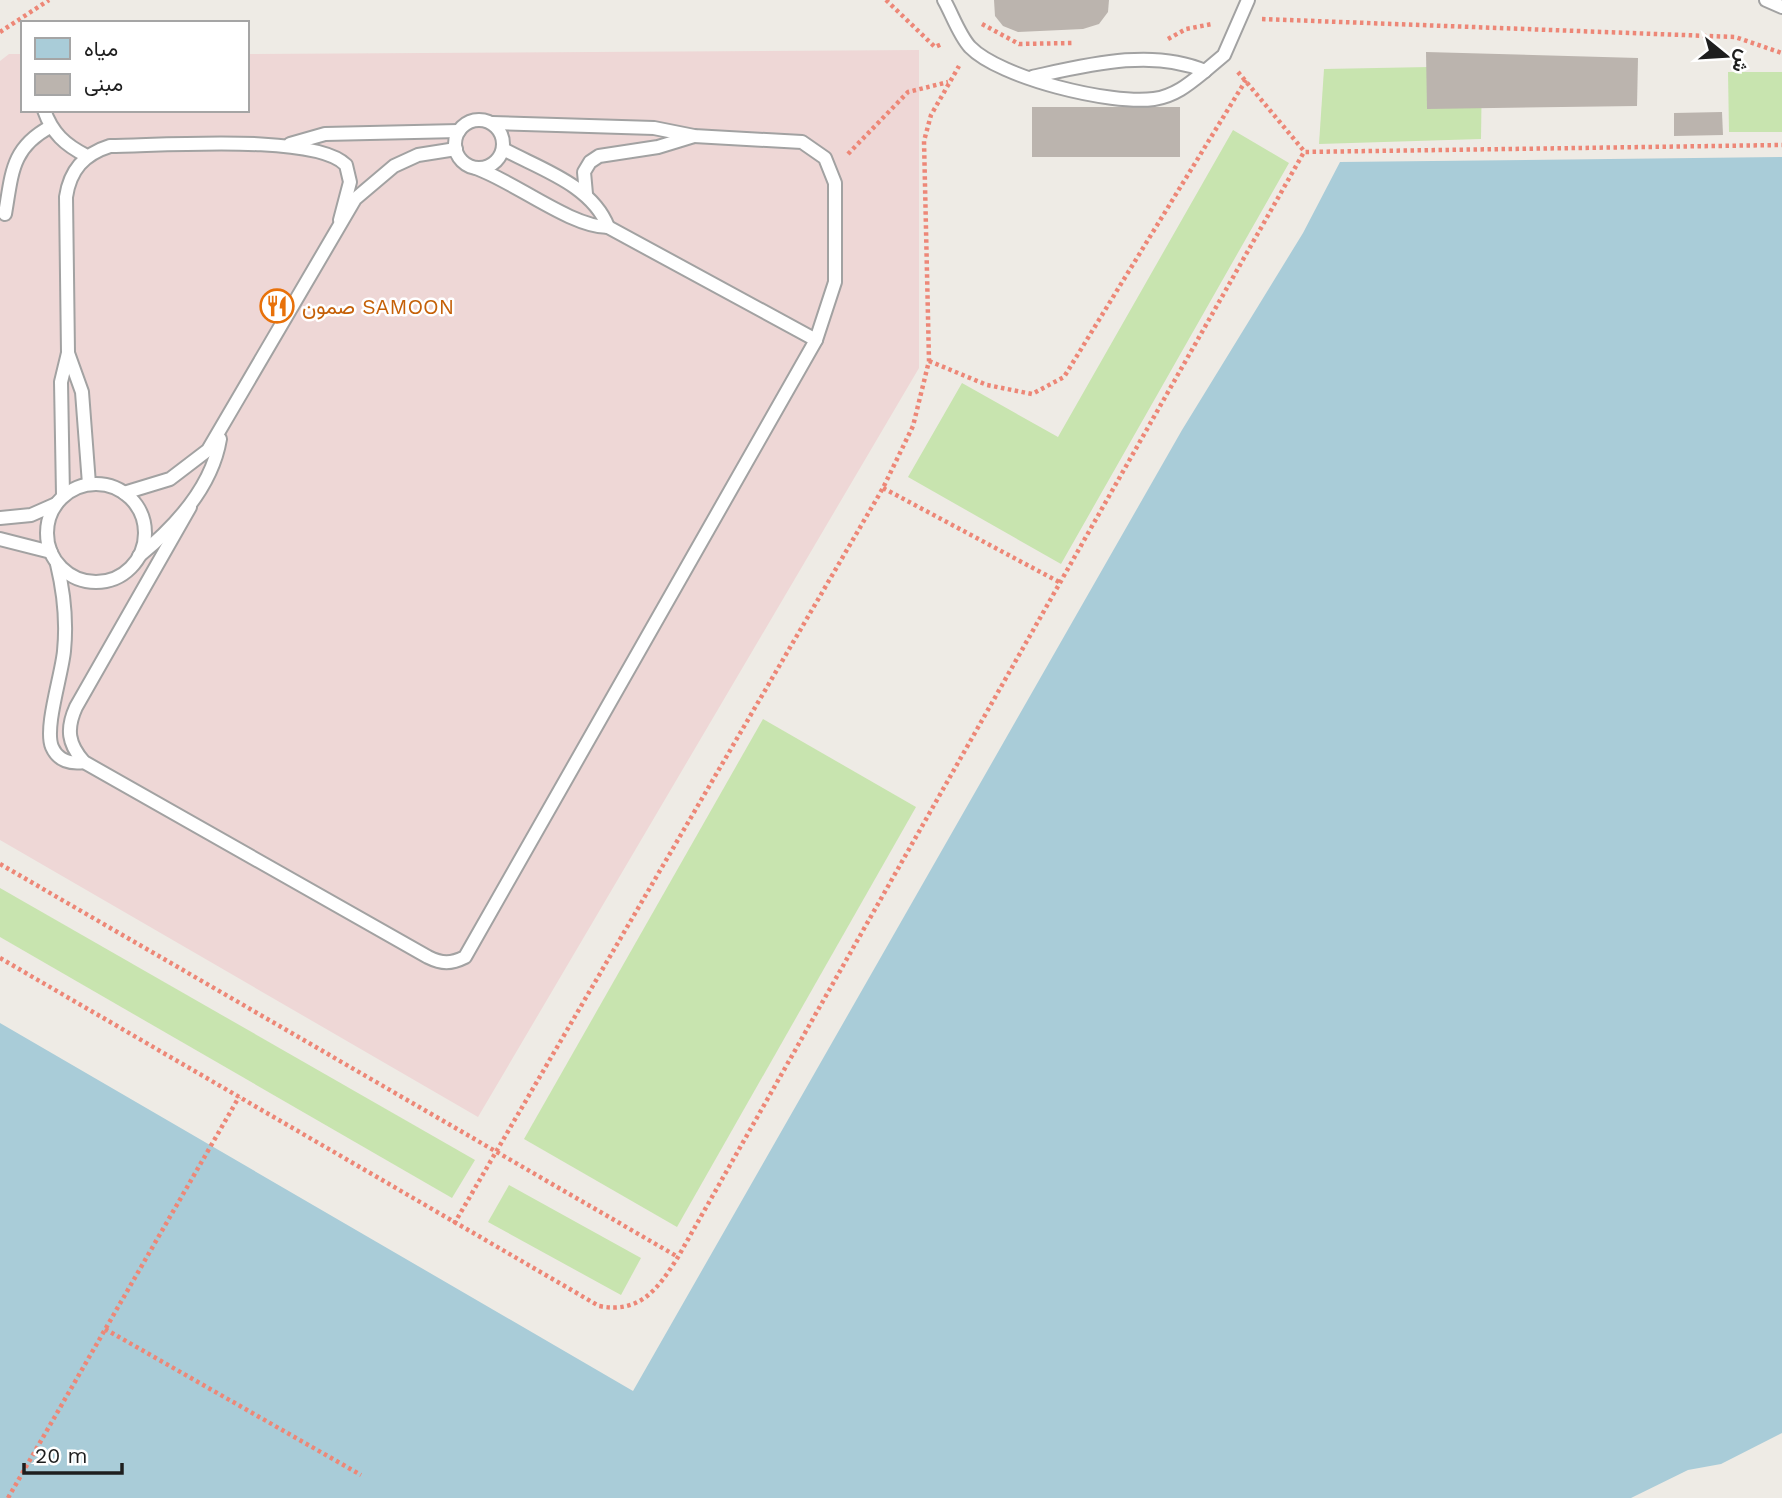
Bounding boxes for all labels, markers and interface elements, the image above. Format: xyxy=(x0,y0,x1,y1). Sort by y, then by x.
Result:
legend xyxy=(21,21,248,112)
north arrow xyxy=(1691,21,1761,91)
text: مياه xyxy=(84,36,118,61)
text: ش xyxy=(1727,47,1756,76)
text: مبنى xyxy=(84,71,123,96)
restaurant icon: صمون SAMOON xyxy=(258,287,296,325)
place label: صمون SAMOON xyxy=(302,294,454,320)
scale bar xyxy=(24,1432,122,1476)
text: 20 m xyxy=(35,1443,87,1468)

